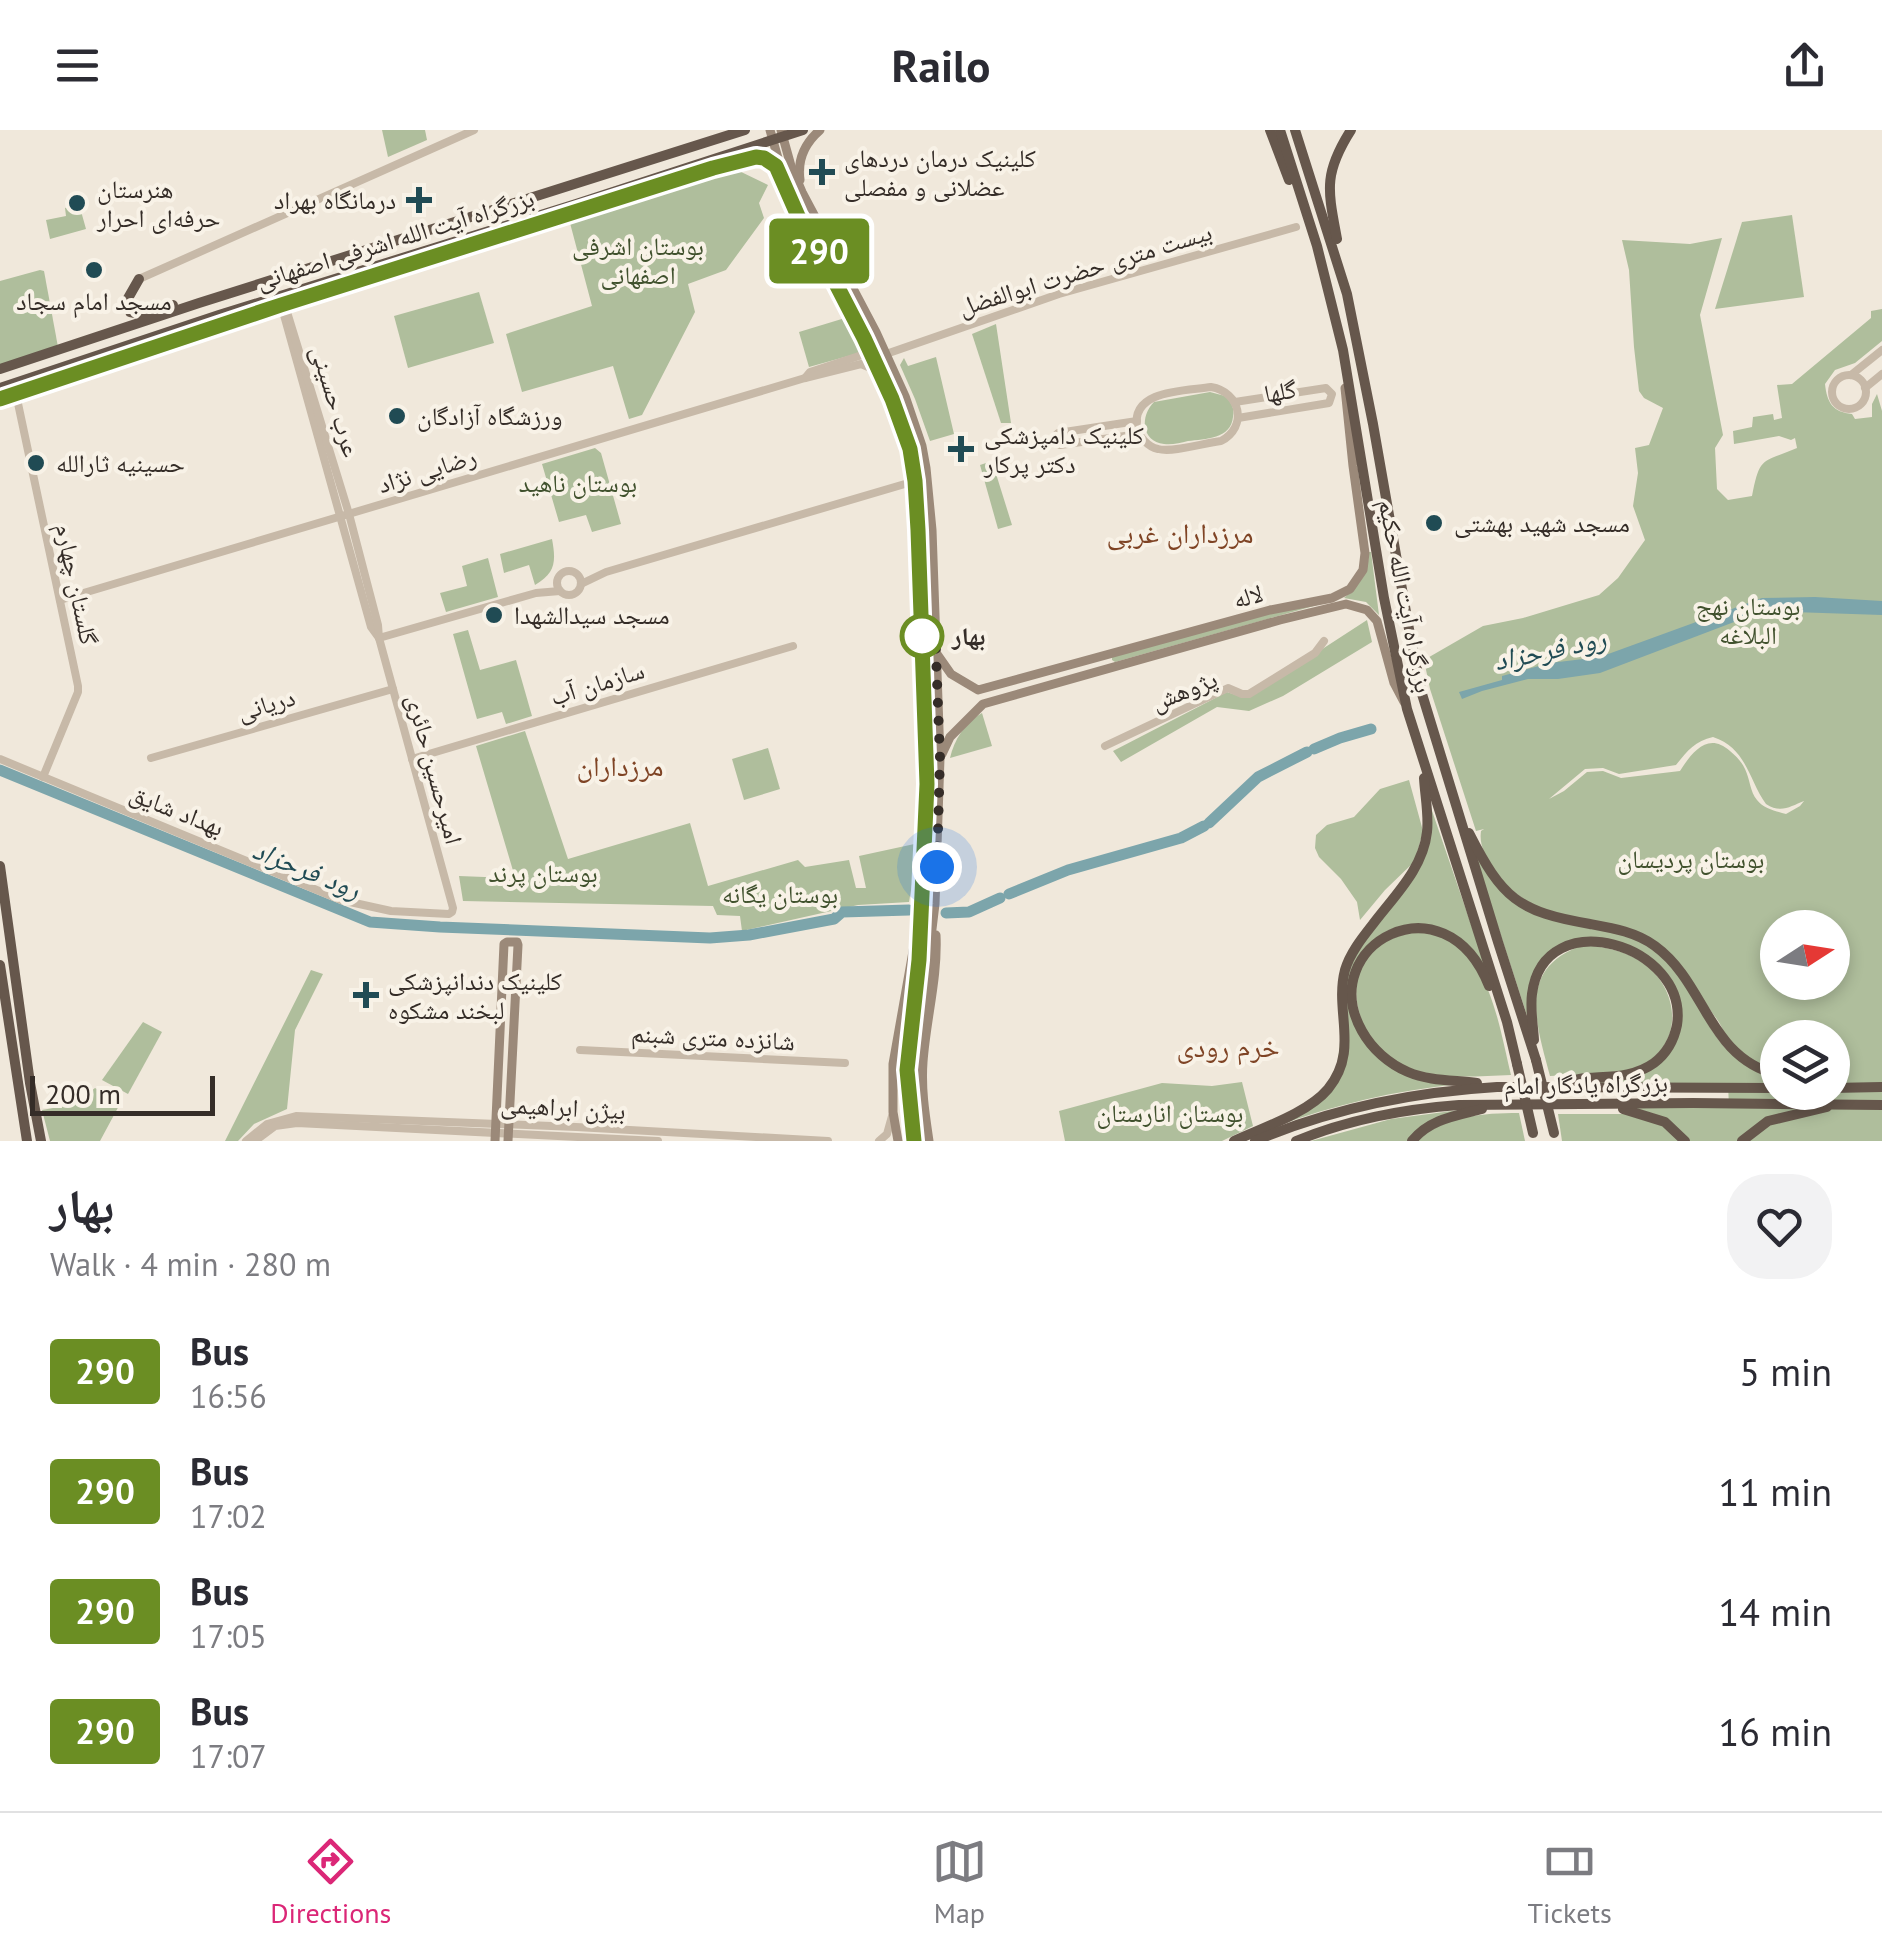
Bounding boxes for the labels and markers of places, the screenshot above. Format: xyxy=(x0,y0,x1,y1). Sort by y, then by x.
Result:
place label: کلینیک درمان دردهای عضلانی و مفصلی xyxy=(844,142,1036,203)
marker: کلینیک درمان دردهای عضلانی و مفصلی xyxy=(809,159,835,185)
place label: هنرستان حرفه‌ای احرار xyxy=(96,173,221,234)
place label: درمانگاه بهراد xyxy=(274,184,396,216)
marker: درمانگاه بهراد xyxy=(406,187,432,213)
marker: هنرستان حرفه‌ای احرار xyxy=(66,192,88,214)
marker: مسجد امام سجاد xyxy=(83,259,105,281)
place label: مسجد امام سجاد xyxy=(16,285,172,318)
place label: ورزشگاه آزادگان xyxy=(417,400,562,432)
marker: ورزشگاه آزادگان xyxy=(386,405,408,427)
place label: کلینیک دامپزشکی دکتر پرکار xyxy=(983,419,1144,480)
marker: کلینیک دامپزشکی دکتر پرکار xyxy=(948,436,974,462)
place label: حسینیه ثارالله xyxy=(56,447,185,479)
marker: حسینیه ثارالله xyxy=(25,452,47,474)
place label: مسجد شهید بهشتی xyxy=(1454,507,1630,539)
marker: مسجد شهید بهشتی xyxy=(1423,512,1445,534)
place label: مسجد سیدالشهدا xyxy=(514,599,670,631)
marker: مسجد سیدالشهدا xyxy=(483,604,505,626)
marker: بهار xyxy=(901,615,943,657)
place label: بهار xyxy=(951,620,985,652)
place label: کلینیک دندانپزشکی لبخند مشکوه xyxy=(388,965,562,1026)
marker: کلینیک دندانپزشکی لبخند مشکوه xyxy=(353,982,379,1008)

